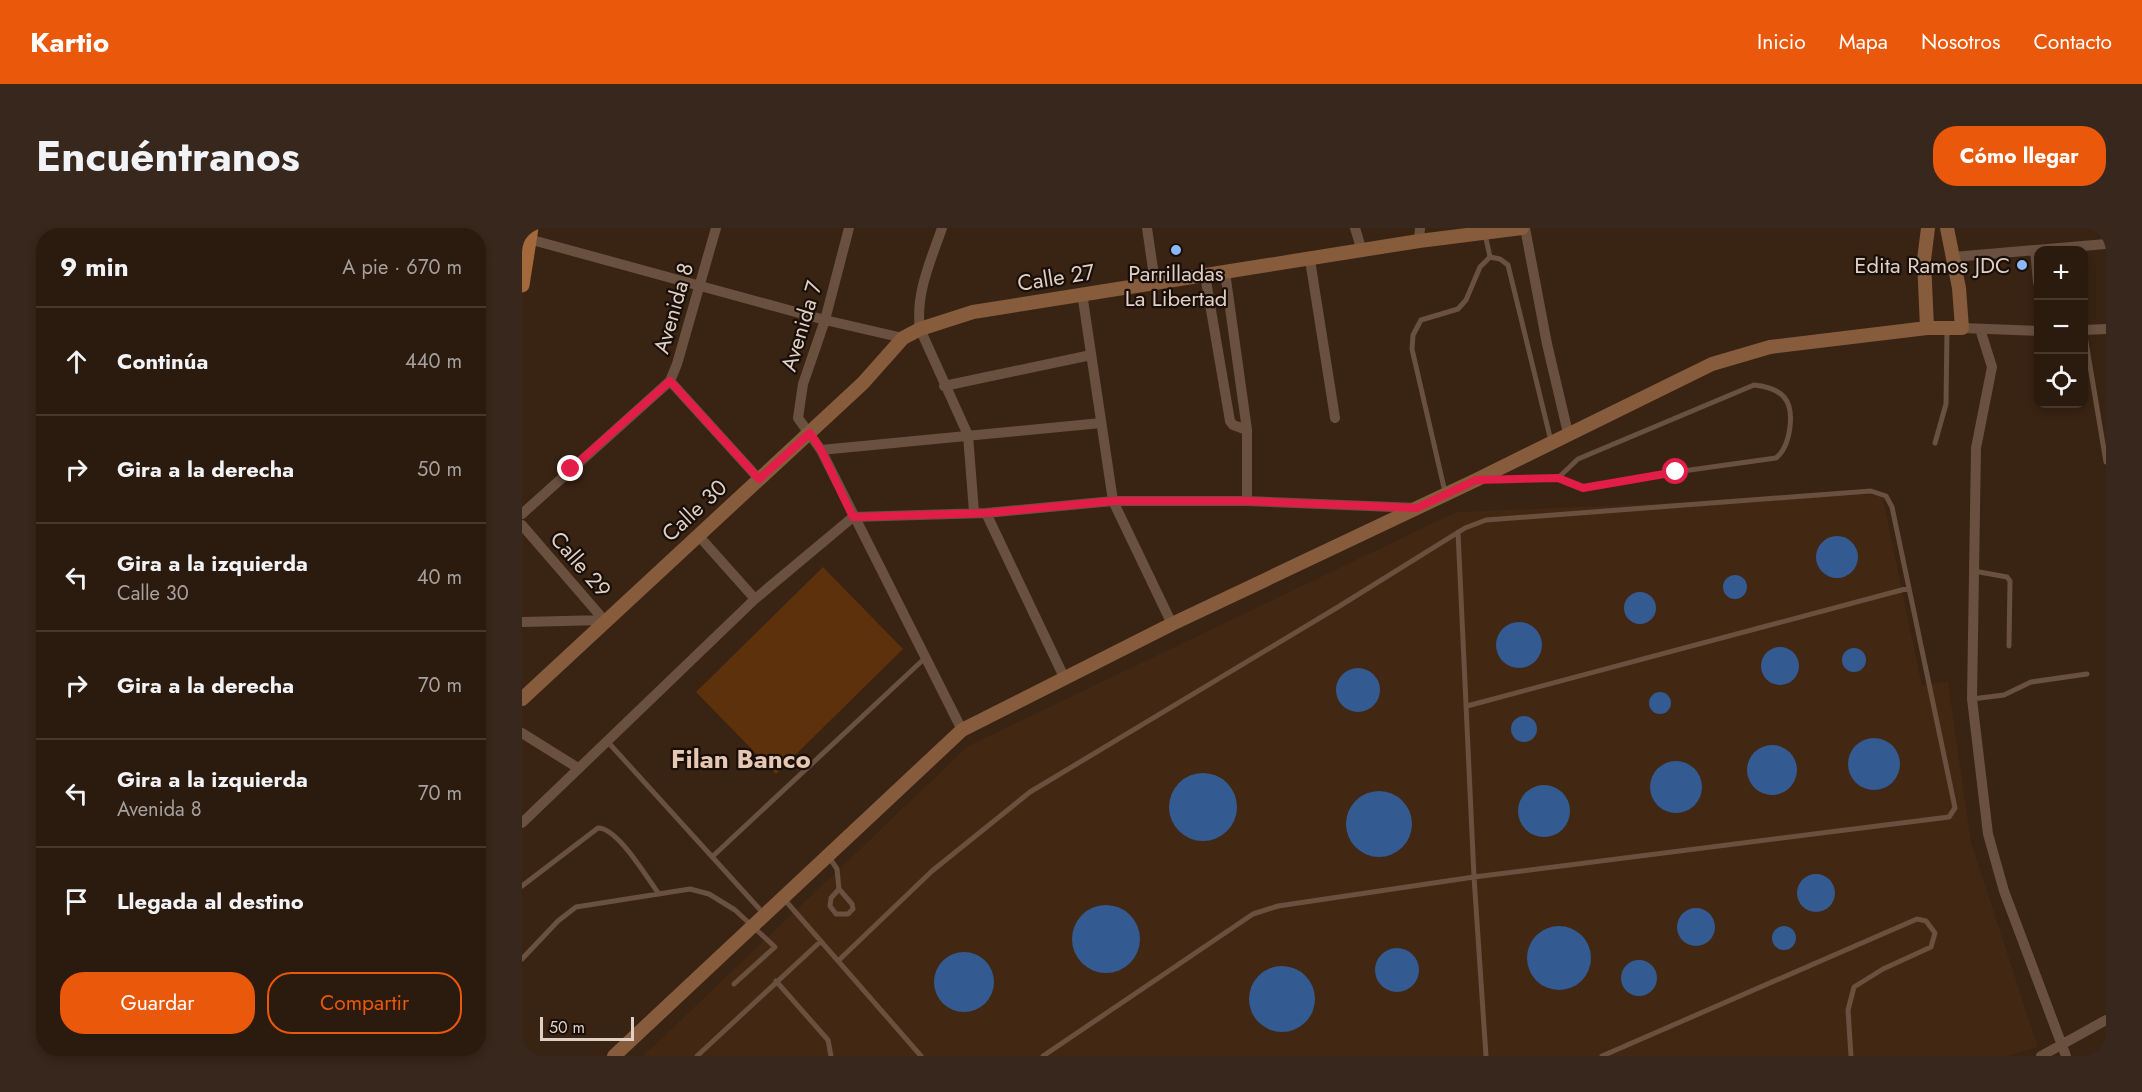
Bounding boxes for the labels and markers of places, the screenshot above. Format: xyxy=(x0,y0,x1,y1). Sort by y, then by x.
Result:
marker: Parrilladas La Libertad xyxy=(1169,243,1183,257)
place label: Edita Ramos JDC xyxy=(1854,249,2010,281)
place label: Parrilladas La Libertad xyxy=(1125,257,1227,314)
marker: Edita Ramos JDC xyxy=(2015,258,2029,272)

